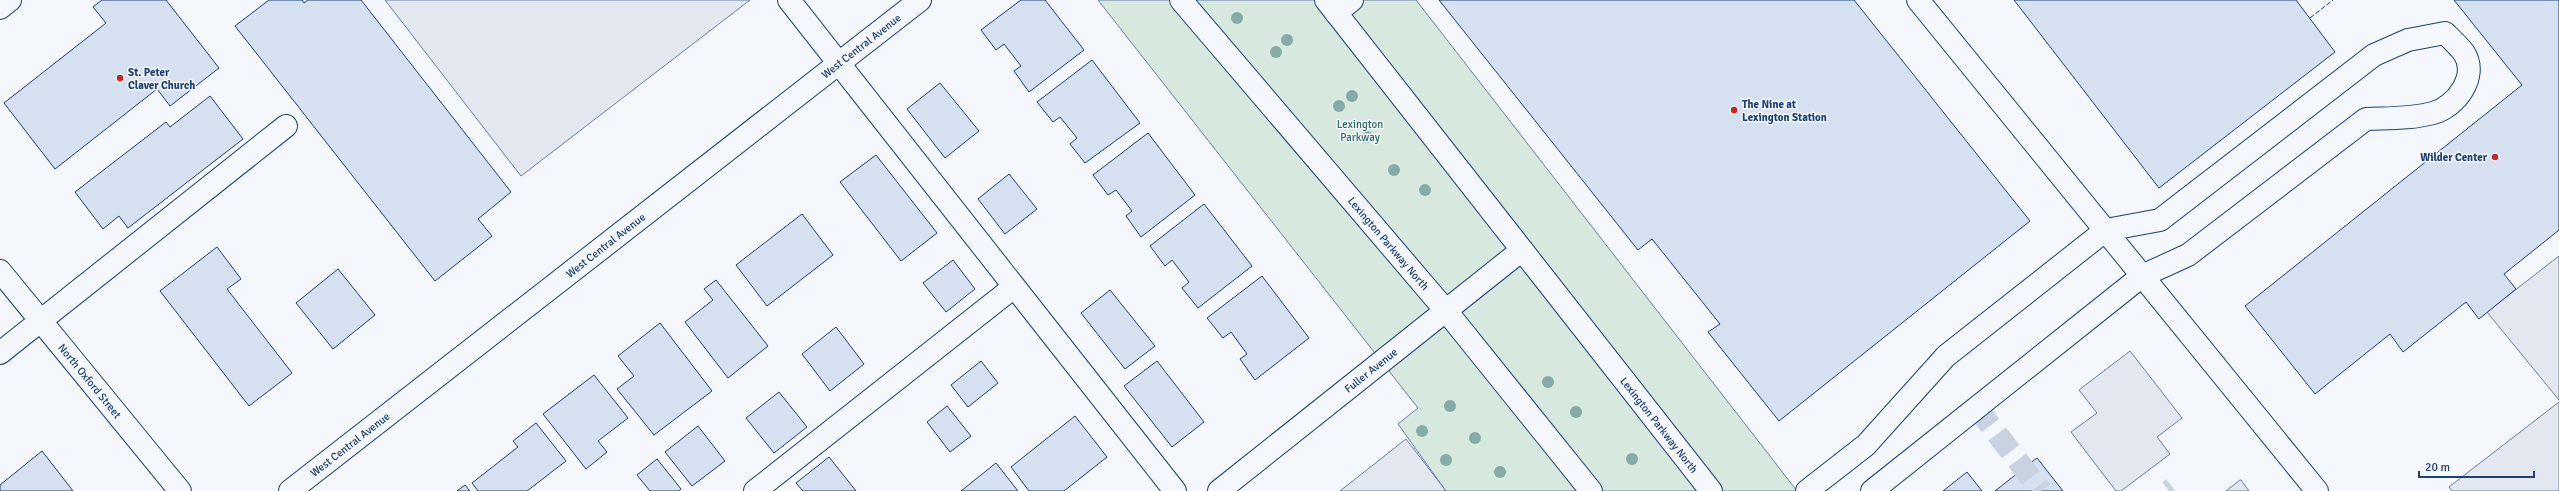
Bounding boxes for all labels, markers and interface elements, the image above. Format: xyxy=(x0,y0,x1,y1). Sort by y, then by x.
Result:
street label: West Central Avenue xyxy=(819,11,903,81)
place label: St. Peter Claver Church xyxy=(128,66,195,92)
marker: St. Peter Claver Church xyxy=(115,73,125,83)
place label: The Nine at Lexington Station xyxy=(1742,98,1827,124)
marker: The Nine at Lexington Station xyxy=(1729,105,1739,115)
park label: Lexington Parkway xyxy=(1337,118,1383,144)
place label: Wilder Center xyxy=(2420,151,2488,164)
marker: Wilder Center xyxy=(2490,152,2500,162)
street label: Lexington Parkway North xyxy=(1345,194,1432,293)
street label: West Central Avenue xyxy=(563,210,648,280)
street label: North Oxford Street xyxy=(56,341,124,421)
street label: Fuller Avenue xyxy=(1342,345,1400,395)
street label: Lexington Parkway North xyxy=(1618,374,1701,475)
street label: West Central Avenue xyxy=(308,409,392,479)
scale bar xyxy=(2419,453,2534,479)
text: 20 m xyxy=(2425,460,2450,475)

